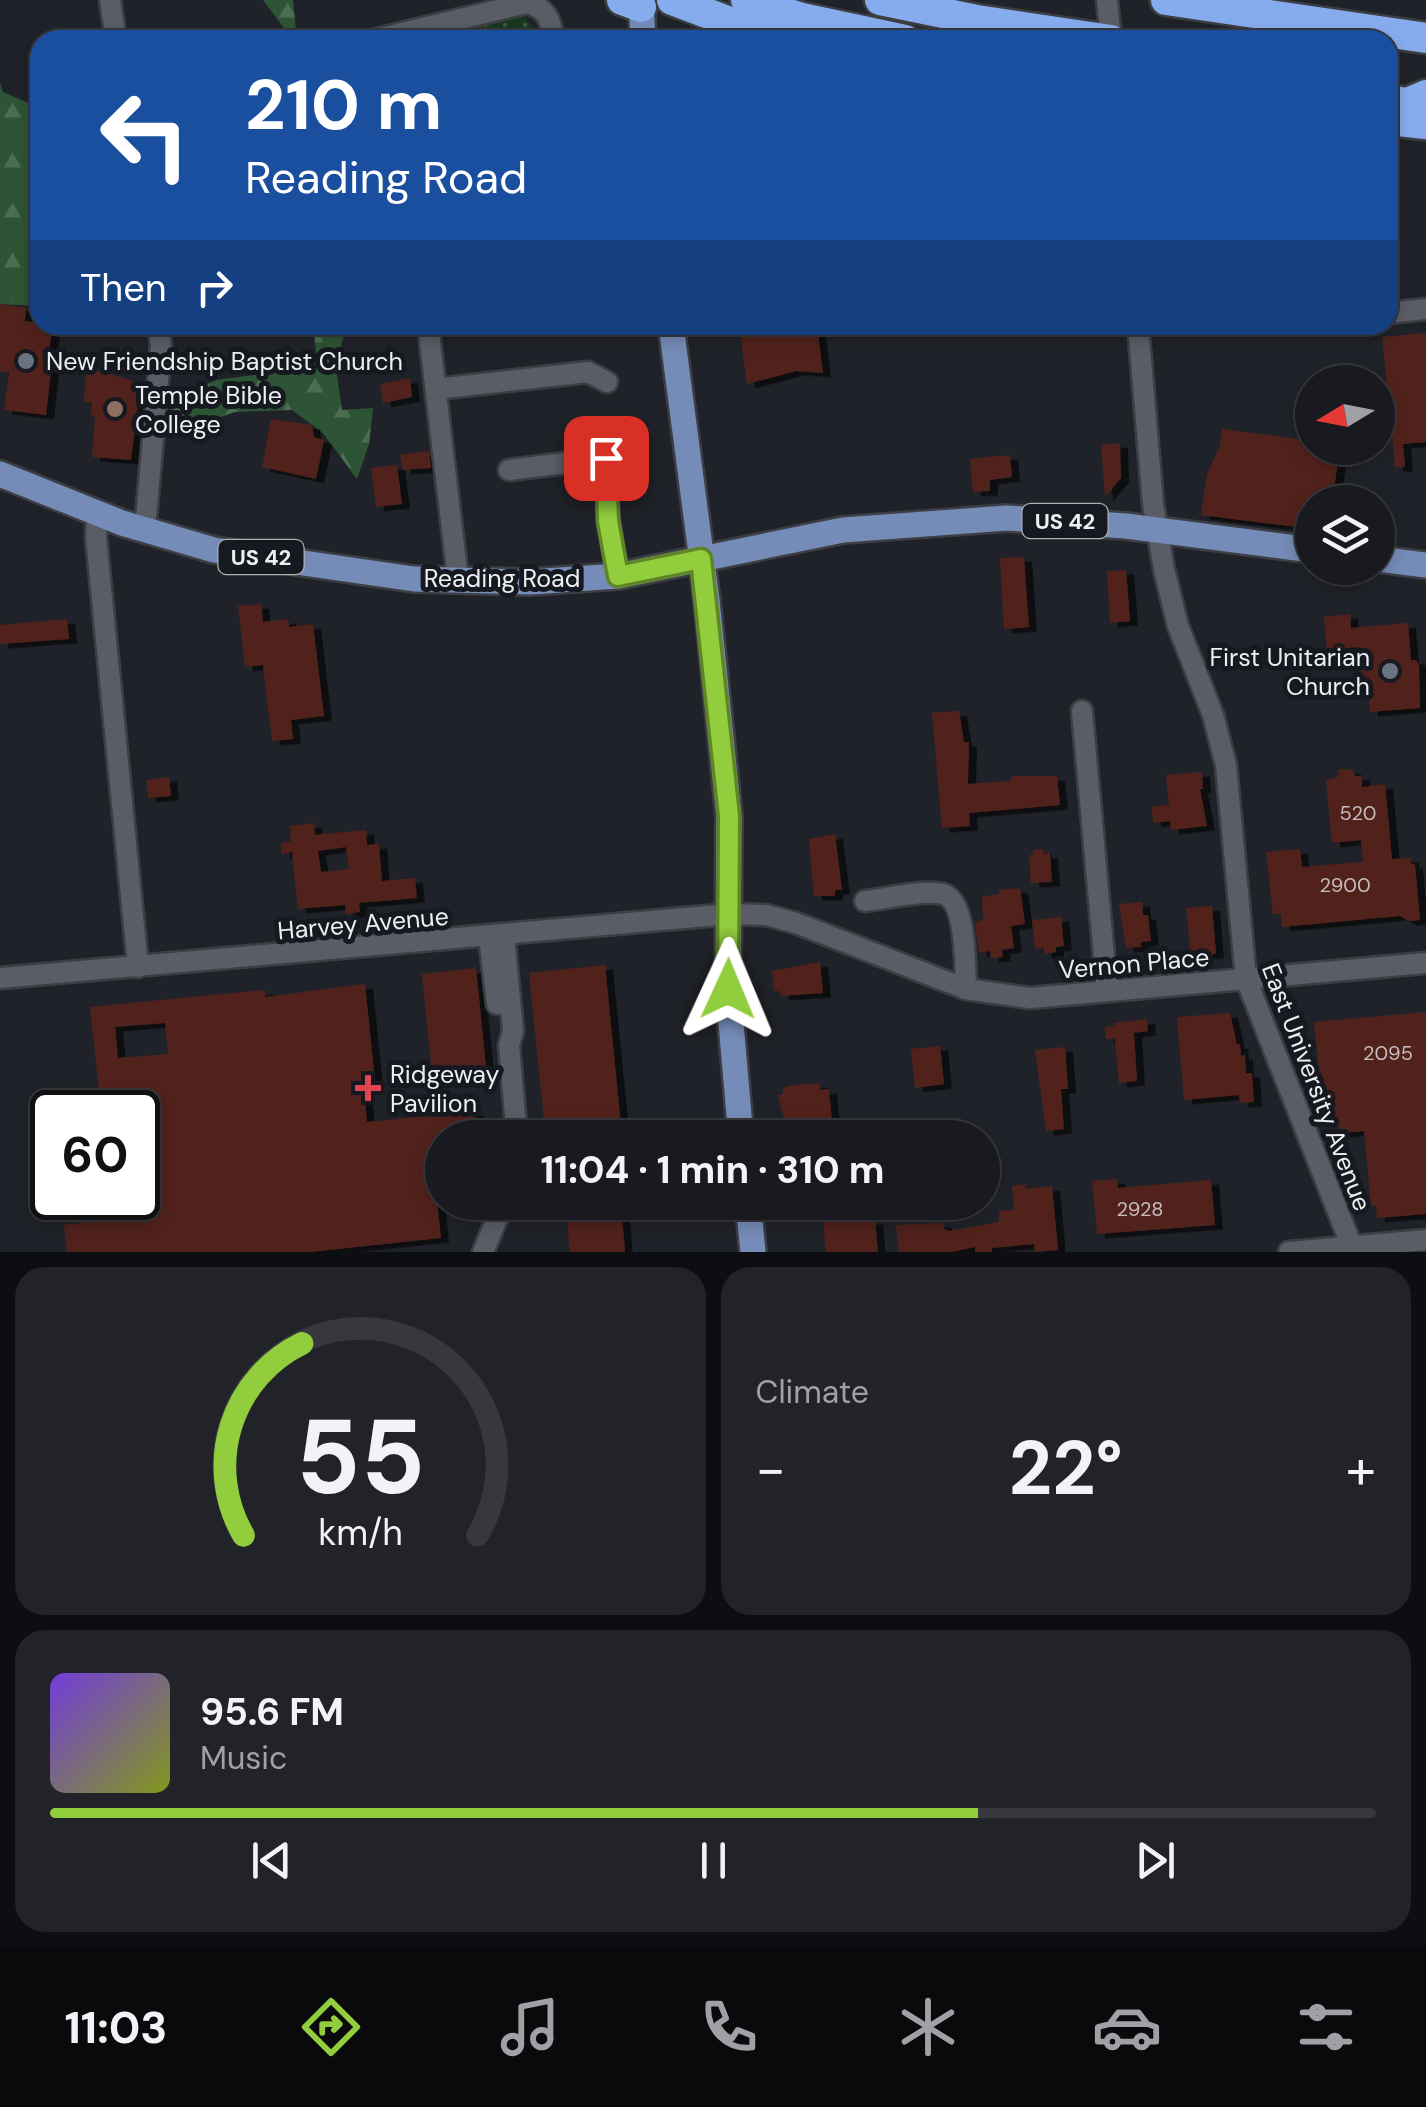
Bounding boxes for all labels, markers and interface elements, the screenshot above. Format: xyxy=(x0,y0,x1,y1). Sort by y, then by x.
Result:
text: 210 m xyxy=(245,60,442,151)
icon: left xyxy=(80,70,210,200)
text: Reading Road xyxy=(245,148,527,207)
icon: right xyxy=(187,260,242,315)
text: Then xyxy=(80,263,167,313)
place label: New Friendship Baptist Church xyxy=(46,345,403,378)
marker: New Friendship Baptist Church xyxy=(15,350,37,372)
north arrow xyxy=(1295,365,1395,465)
map controls xyxy=(1295,365,1395,585)
place label: Temple Bible College xyxy=(135,379,282,441)
marker: Temple Bible College xyxy=(104,398,126,420)
pin xyxy=(564,416,649,501)
icon: arrive xyxy=(579,431,634,486)
button: layers xyxy=(1295,485,1395,585)
road number: US 42 xyxy=(1022,504,1108,538)
road number: US 42 xyxy=(218,540,304,574)
street label: Reading Road xyxy=(424,562,580,595)
place label: First Unitarian Church xyxy=(1210,641,1370,703)
marker: First Unitarian Church xyxy=(1379,660,1401,682)
house number: 520 xyxy=(1340,800,1376,826)
house number: 2900 xyxy=(1319,872,1371,898)
street label: Harvey Avenue xyxy=(276,900,450,947)
position arrow xyxy=(676,937,780,1041)
street label: Vernon Place xyxy=(1057,940,1211,987)
street label: East University Avenue xyxy=(1254,959,1379,1216)
house number: 2095 xyxy=(1363,1040,1413,1066)
place label: Ridgeway Pavilion xyxy=(390,1058,500,1120)
marker: Ridgeway Pavilion xyxy=(355,1075,381,1101)
speed limit sign: 60 xyxy=(30,1090,160,1220)
text: 11:04 · 1 min · 310 m xyxy=(541,1145,884,1195)
house number: 2928 xyxy=(1117,1196,1163,1222)
text: Climate xyxy=(756,1371,869,1413)
text: 55 xyxy=(296,1390,425,1525)
text: 22° xyxy=(1009,1420,1123,1517)
text: − xyxy=(756,1433,786,1505)
text: + xyxy=(1346,1433,1376,1505)
text: km/h xyxy=(318,1510,402,1556)
text: 95.6 FM xyxy=(200,1687,344,1737)
text: Music xyxy=(200,1737,287,1779)
icon: previous xyxy=(244,1833,299,1888)
icon: pause xyxy=(686,1833,741,1888)
icon: next xyxy=(1128,1833,1183,1888)
icon: directions xyxy=(296,1992,366,2062)
icon: music xyxy=(495,1992,565,2062)
icon: phone xyxy=(694,1992,764,2062)
icon: climate xyxy=(893,1992,963,2062)
icon: car xyxy=(1092,1992,1162,2062)
icon: filters xyxy=(1291,1992,1361,2062)
text: 11:03 xyxy=(64,1998,168,2057)

